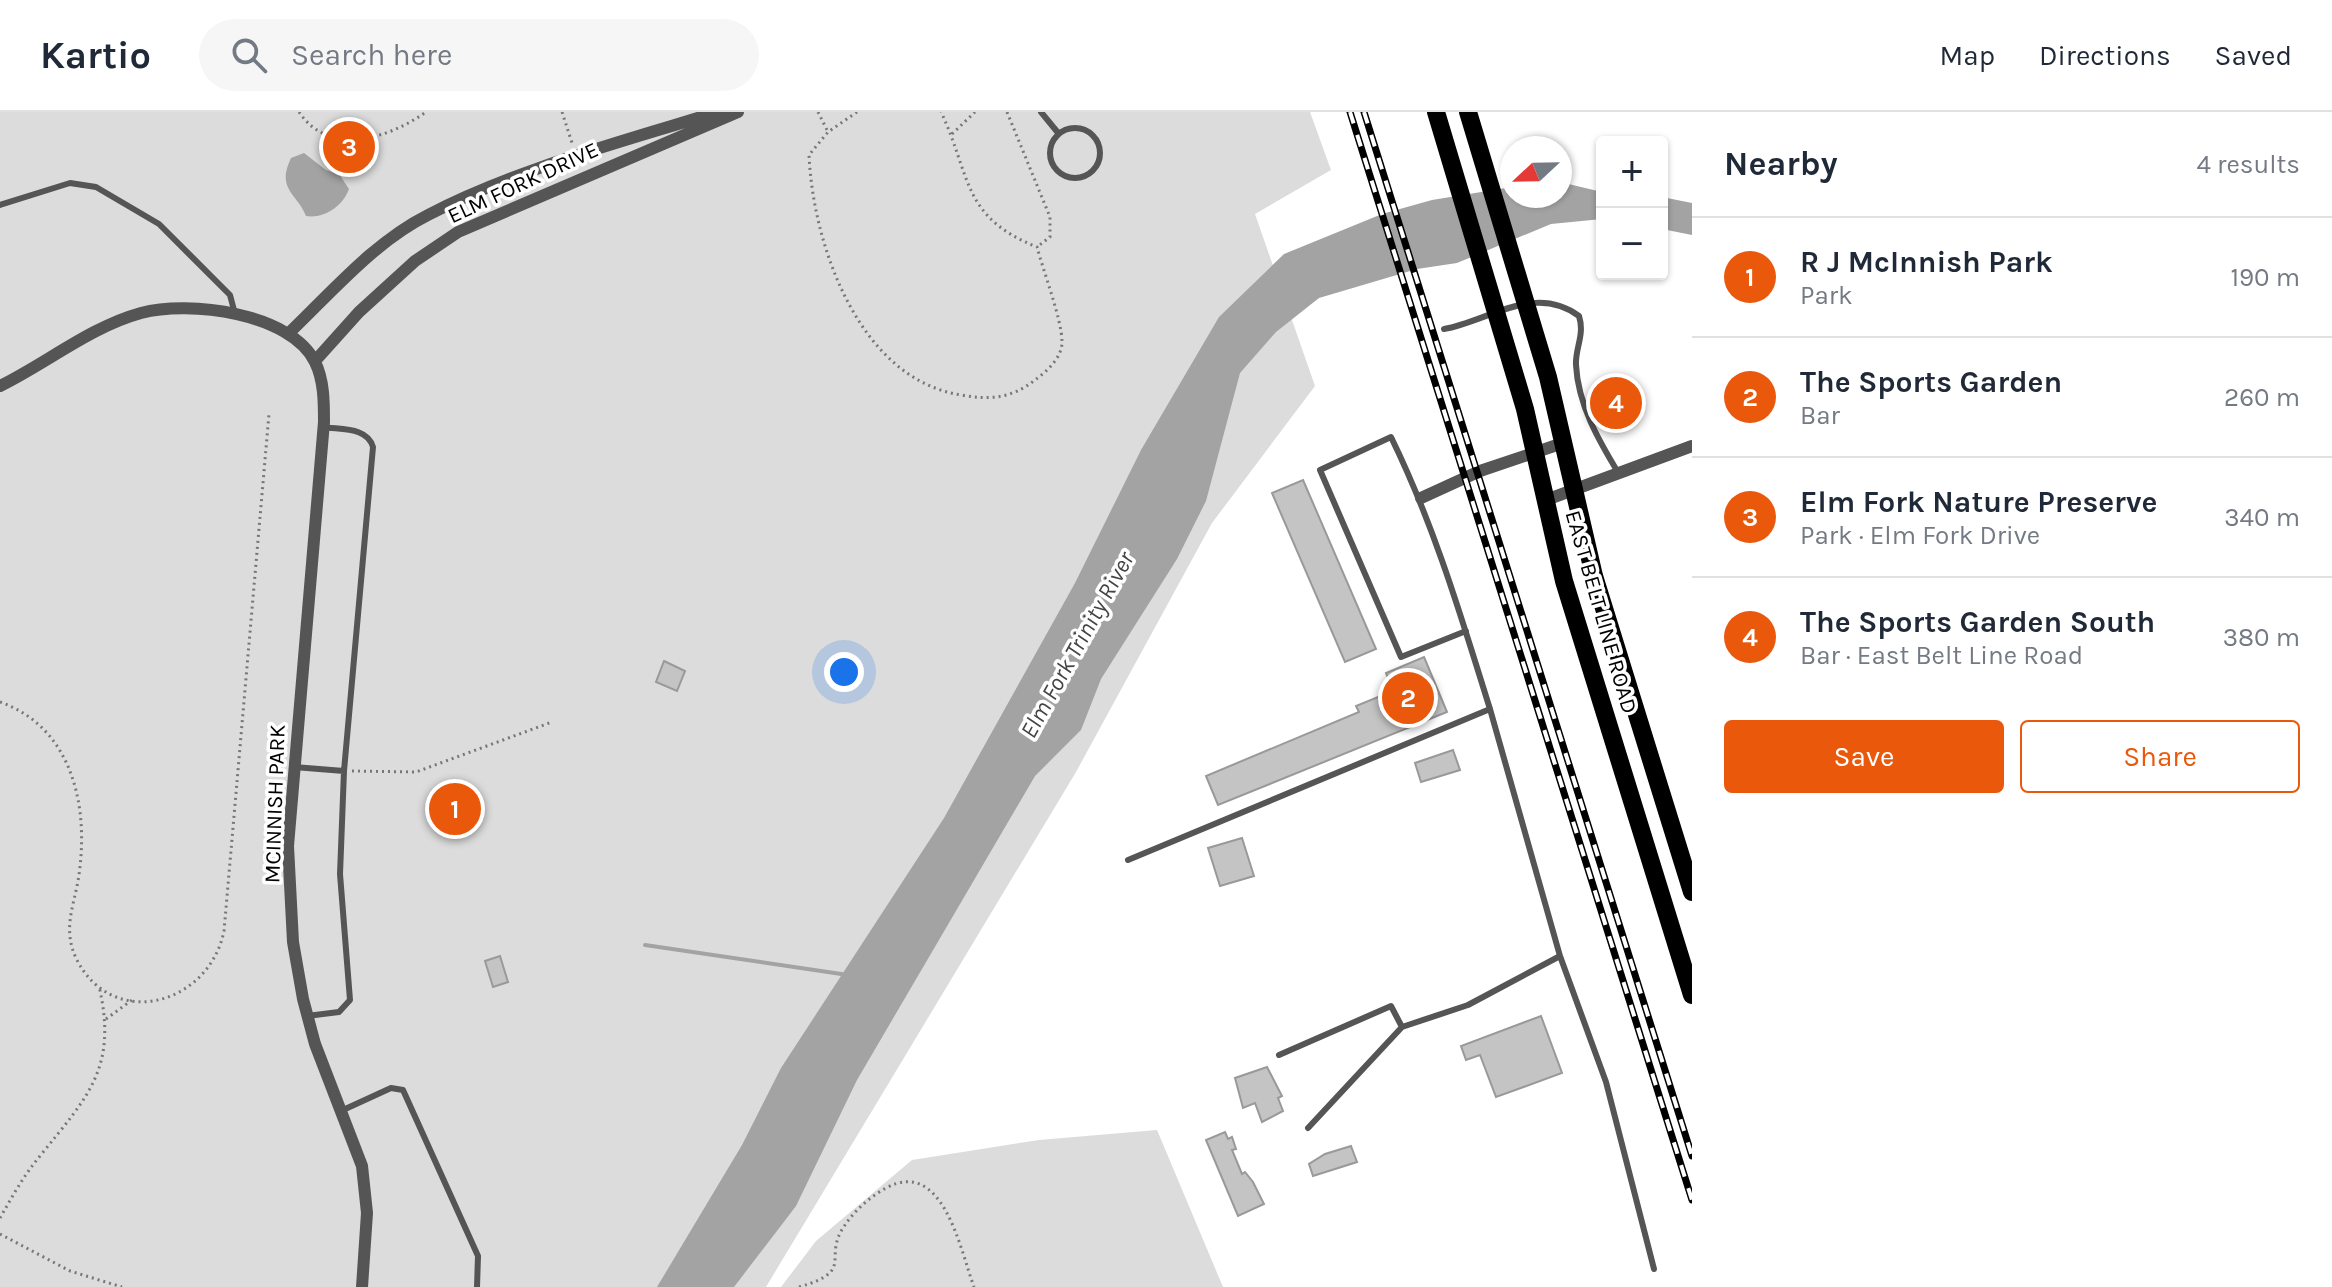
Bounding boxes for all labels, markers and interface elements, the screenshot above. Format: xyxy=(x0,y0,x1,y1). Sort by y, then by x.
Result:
search box xyxy=(199,19,759,91)
text: Kartio xyxy=(40,33,151,78)
icon: search xyxy=(227,33,271,77)
text: Search here xyxy=(291,37,452,73)
text: Map xyxy=(1940,39,1995,72)
text: Directions xyxy=(2039,39,2171,72)
text: Saved xyxy=(2215,39,2292,72)
pin: 3 xyxy=(323,117,375,177)
north arrow xyxy=(1500,136,1572,208)
map controls xyxy=(1596,136,1668,280)
button: + xyxy=(1596,136,1668,208)
street label: ELM FORK DRIVE xyxy=(444,137,602,229)
text: Nearby xyxy=(1724,144,1838,184)
text: 4 results xyxy=(2196,149,2300,180)
button: − xyxy=(1596,208,1668,280)
text: R J McInnish Park xyxy=(1800,244,2053,280)
text: 1 xyxy=(1745,262,1755,293)
text: 190 m xyxy=(2230,262,2300,293)
text: Park xyxy=(1800,280,1853,311)
text: The Sports Garden xyxy=(1800,364,2062,400)
pin: 4 xyxy=(1590,373,1642,433)
text: 2 xyxy=(1742,382,1758,413)
text: 260 m xyxy=(2224,382,2300,413)
text: Bar xyxy=(1800,400,1840,431)
text: Elm Fork Nature Preserve xyxy=(1800,484,2157,520)
text: 3 xyxy=(1742,502,1758,533)
text: 340 m xyxy=(2224,502,2300,533)
street label: EAST BELT LINE ROAD xyxy=(1560,507,1642,717)
text: Park · Elm Fork Drive xyxy=(1800,520,2040,551)
water label: Elm Fork Trinity River xyxy=(1014,546,1140,743)
text: The Sports Garden South xyxy=(1800,604,2155,640)
text: 4 xyxy=(1742,622,1758,653)
text: 380 m xyxy=(2223,622,2300,653)
text: Bar · East Belt Line Road xyxy=(1800,640,2083,671)
your location xyxy=(824,652,864,692)
pin: 2 xyxy=(1382,668,1434,728)
button: Save xyxy=(1724,720,2004,793)
button: Share xyxy=(2020,720,2300,793)
street label: MCINNISH PARK xyxy=(259,724,291,884)
pin: 1 xyxy=(429,779,481,839)

